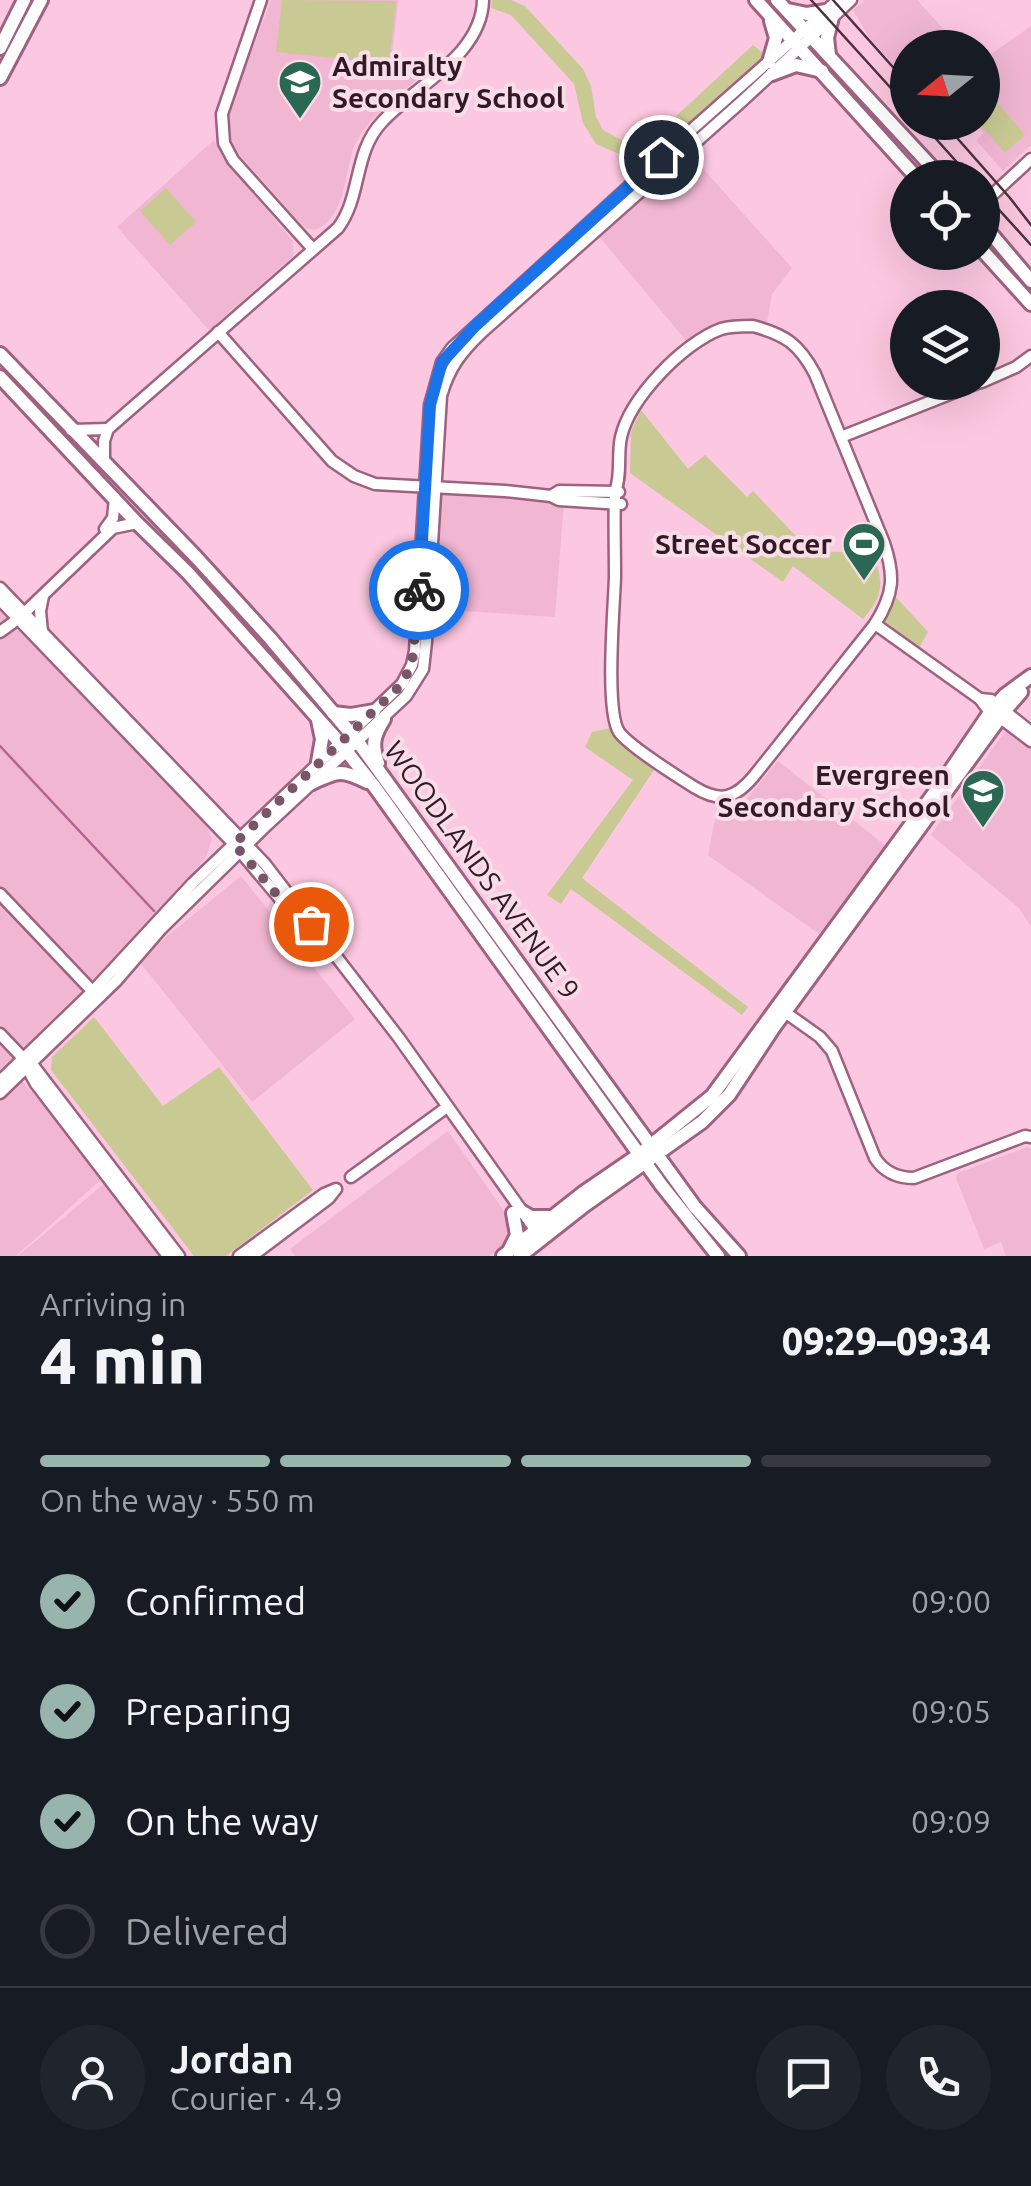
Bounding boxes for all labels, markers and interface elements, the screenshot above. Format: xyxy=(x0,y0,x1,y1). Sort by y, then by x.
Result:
north arrow xyxy=(890,30,1000,140)
map controls xyxy=(890,30,1000,400)
place label: Admiralty Secondary School xyxy=(332,50,565,113)
school or university icon: Admiralty Secondary School xyxy=(277,59,323,120)
pin xyxy=(619,115,704,200)
icon: home xyxy=(634,130,689,185)
button: locate xyxy=(890,160,1000,270)
button: layers xyxy=(890,290,1000,400)
sports icon: Street Soccer xyxy=(841,521,887,582)
place label: Street Soccer xyxy=(655,528,832,559)
courier xyxy=(369,540,469,640)
icon: bike xyxy=(392,563,447,618)
street label: WOODLANDS AVENUE 9 xyxy=(379,735,586,1004)
place label: Evergreen Secondary School xyxy=(718,759,950,822)
school or university icon: Evergreen Secondary School xyxy=(960,768,1006,829)
pin xyxy=(269,882,354,967)
icon: bag xyxy=(284,897,339,952)
text: Arriving in xyxy=(40,1286,186,1322)
text: 09:29–09:34 xyxy=(782,1320,991,1362)
text: 4 min xyxy=(40,1323,205,1396)
text: On the way · 550 m xyxy=(40,1482,315,1518)
icon: check xyxy=(40,1574,95,1629)
text: Confirmed xyxy=(125,1580,306,1622)
text: 09:00 xyxy=(911,1583,991,1619)
icon: check xyxy=(40,1684,95,1739)
text: Preparing xyxy=(125,1690,292,1732)
text: 09:05 xyxy=(911,1693,991,1729)
icon: check xyxy=(40,1794,95,1849)
text: On the way xyxy=(125,1800,318,1842)
text: 09:09 xyxy=(911,1803,991,1839)
text: Delivered xyxy=(125,1910,289,1952)
button: person xyxy=(40,2025,145,2130)
button: chat xyxy=(756,2025,861,2130)
button: phone xyxy=(886,2025,991,2130)
text: Jordan xyxy=(170,2038,294,2080)
text: Courier · 4.9 xyxy=(170,2080,343,2116)

